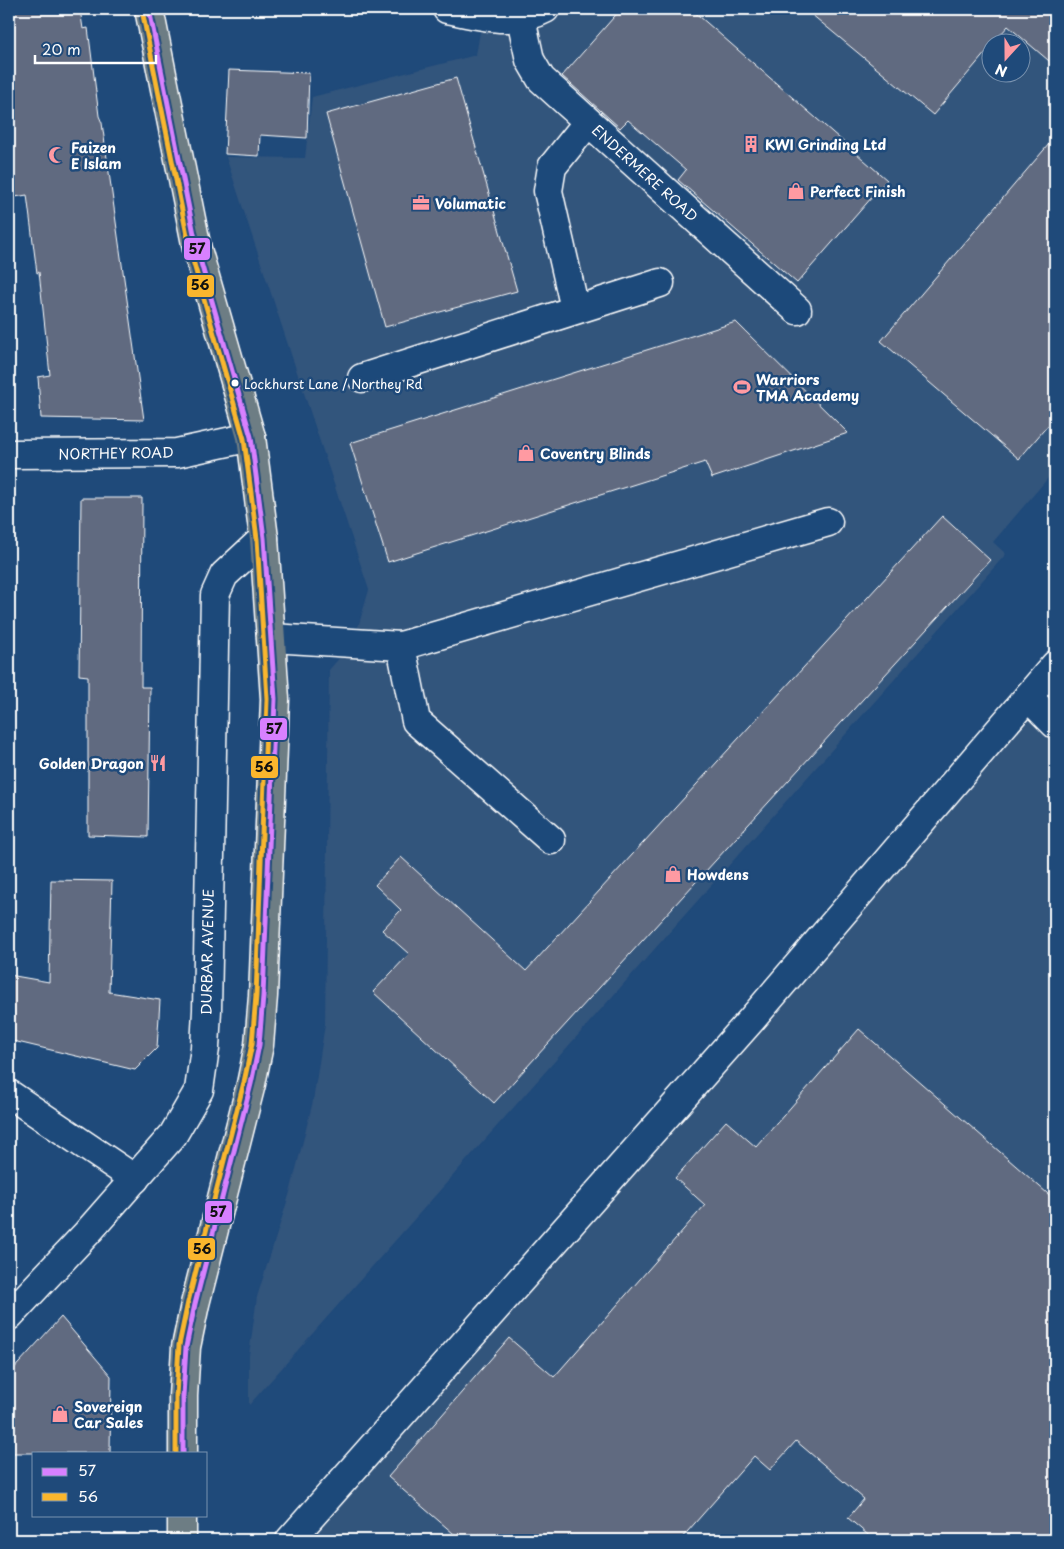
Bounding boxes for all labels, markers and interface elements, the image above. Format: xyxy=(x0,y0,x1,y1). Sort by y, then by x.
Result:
scale bar xyxy=(35,32,156,64)
north arrow xyxy=(982,32,1032,82)
text: 20 m xyxy=(42,37,81,60)
text: N xyxy=(992,59,1010,82)
street label: ENDERMERE ROAD xyxy=(587,120,703,226)
building icon: KWI Grinding Ltd xyxy=(741,134,761,154)
place label: KWI Grinding Ltd xyxy=(765,134,886,155)
place label: Faizen E Islam xyxy=(71,137,121,174)
mosque icon: Faizen E Islam xyxy=(47,145,67,165)
shop icon: Perfect Finish xyxy=(786,181,806,201)
place label: Perfect Finish xyxy=(810,181,906,202)
office icon: Volumatic xyxy=(411,193,431,213)
place label: Volumatic xyxy=(435,193,507,214)
line badge: 57 xyxy=(183,237,211,261)
text: 57 xyxy=(189,238,206,259)
line badge: 56 xyxy=(186,274,215,298)
text: 56 xyxy=(191,274,210,295)
place label: Warriors TMA Academy xyxy=(756,369,859,406)
place label: Lockhurst Lane / Northey Rd xyxy=(244,374,422,393)
sports icon: Warriors TMA Academy xyxy=(732,377,752,397)
marker: Lockhurst Lane / Northey Rd xyxy=(230,378,240,388)
street label: NORTHEY ROAD xyxy=(58,441,174,465)
shop icon: Coventry Blinds xyxy=(516,443,536,463)
place label: Coventry Blinds xyxy=(540,443,651,464)
line badge: 57 xyxy=(259,717,288,741)
text: 57 xyxy=(266,718,283,739)
place label: Golden Dragon xyxy=(39,753,144,774)
restaurant icon: Golden Dragon xyxy=(148,753,168,773)
line badge: 56 xyxy=(250,755,279,779)
text: 56 xyxy=(255,756,274,777)
shop icon: Howdens xyxy=(663,864,683,884)
place label: Howdens xyxy=(687,864,749,885)
street label: DURBAR AVENUE xyxy=(195,888,219,1015)
line badge: 57 xyxy=(204,1200,233,1224)
text: 57 xyxy=(210,1201,227,1222)
line badge: 56 xyxy=(187,1237,216,1261)
text: 56 xyxy=(193,1238,212,1259)
place label: Sovereign Car Sales xyxy=(74,1396,144,1433)
shop icon: Sovereign Car Sales xyxy=(50,1404,70,1424)
legend xyxy=(32,1452,208,1516)
text: 57 xyxy=(78,1458,96,1481)
text: 56 xyxy=(78,1484,98,1507)

